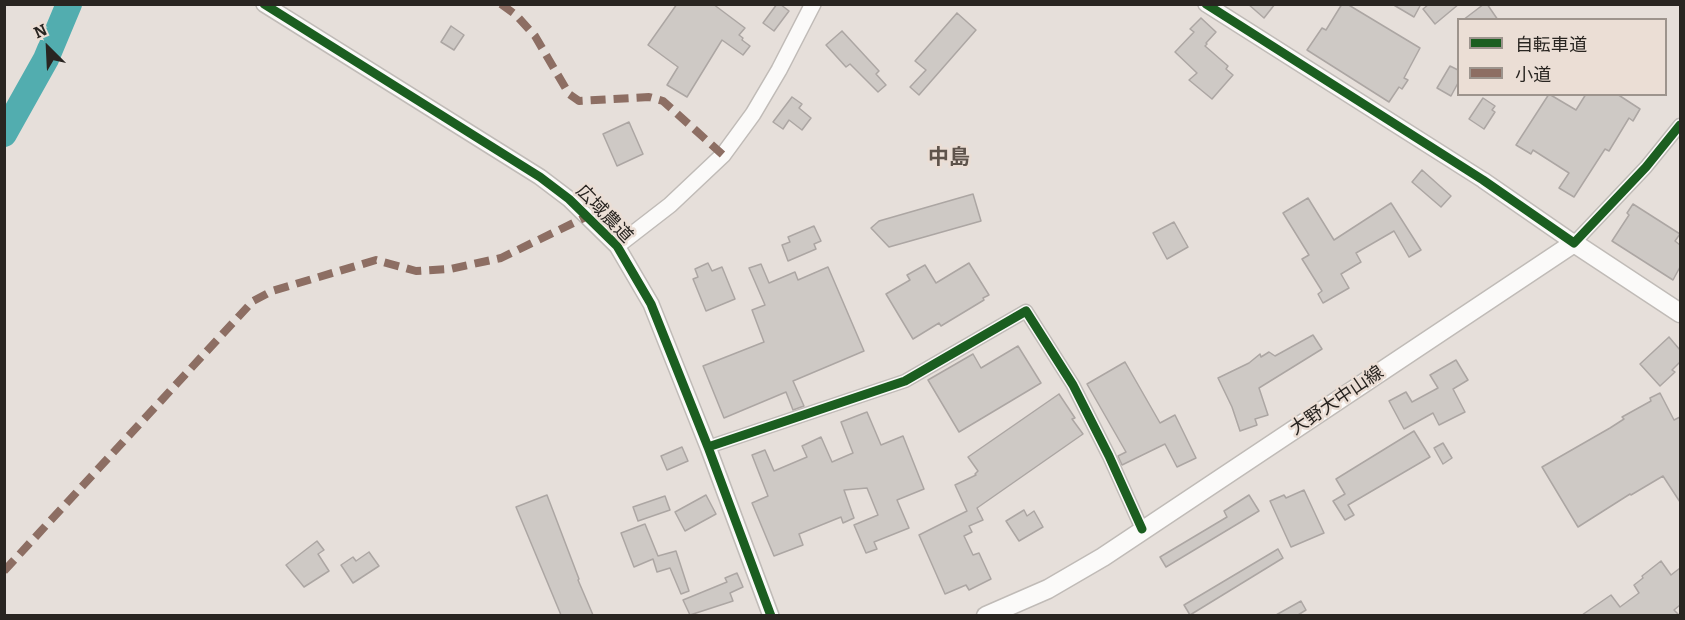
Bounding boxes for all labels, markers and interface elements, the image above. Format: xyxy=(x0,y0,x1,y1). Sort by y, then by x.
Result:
north arrow xyxy=(18,18,78,78)
legend xyxy=(1457,18,1667,96)
text: N xyxy=(31,20,50,42)
text: 自転車道 xyxy=(1515,34,1587,56)
text: 小道 xyxy=(1515,64,1551,86)
district label: 中島 xyxy=(928,145,970,171)
street label: 広域農道 xyxy=(571,181,637,247)
street label: 大野大中山線 xyxy=(1286,362,1388,440)

